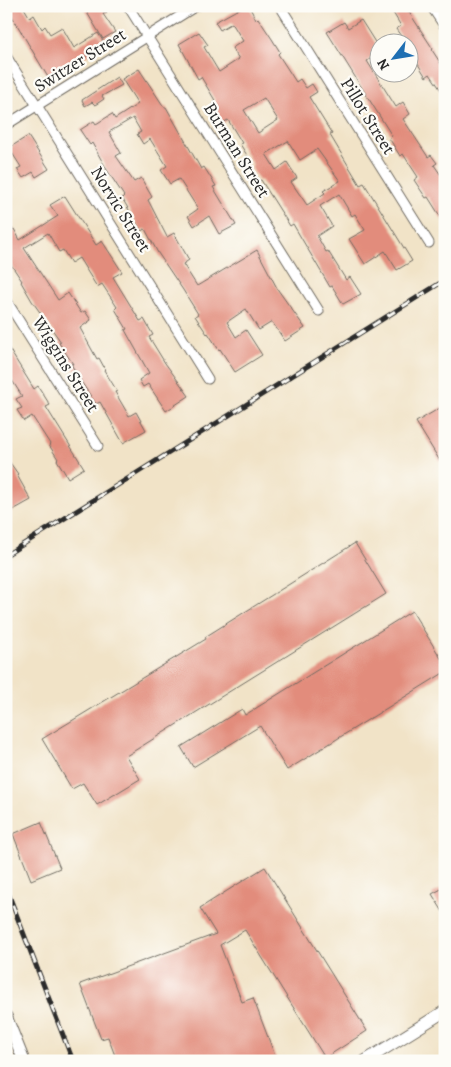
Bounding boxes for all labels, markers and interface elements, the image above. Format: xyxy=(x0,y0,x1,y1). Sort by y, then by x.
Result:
street label: Switzer Street xyxy=(30,22,130,98)
north arrow xyxy=(368,32,418,82)
text: N xyxy=(373,55,394,74)
street label: Pillot Street xyxy=(335,73,401,159)
street label: Burman Street xyxy=(198,98,276,202)
street label: Norvic Street xyxy=(85,161,157,257)
street label: Wiggins Street xyxy=(26,311,105,417)

